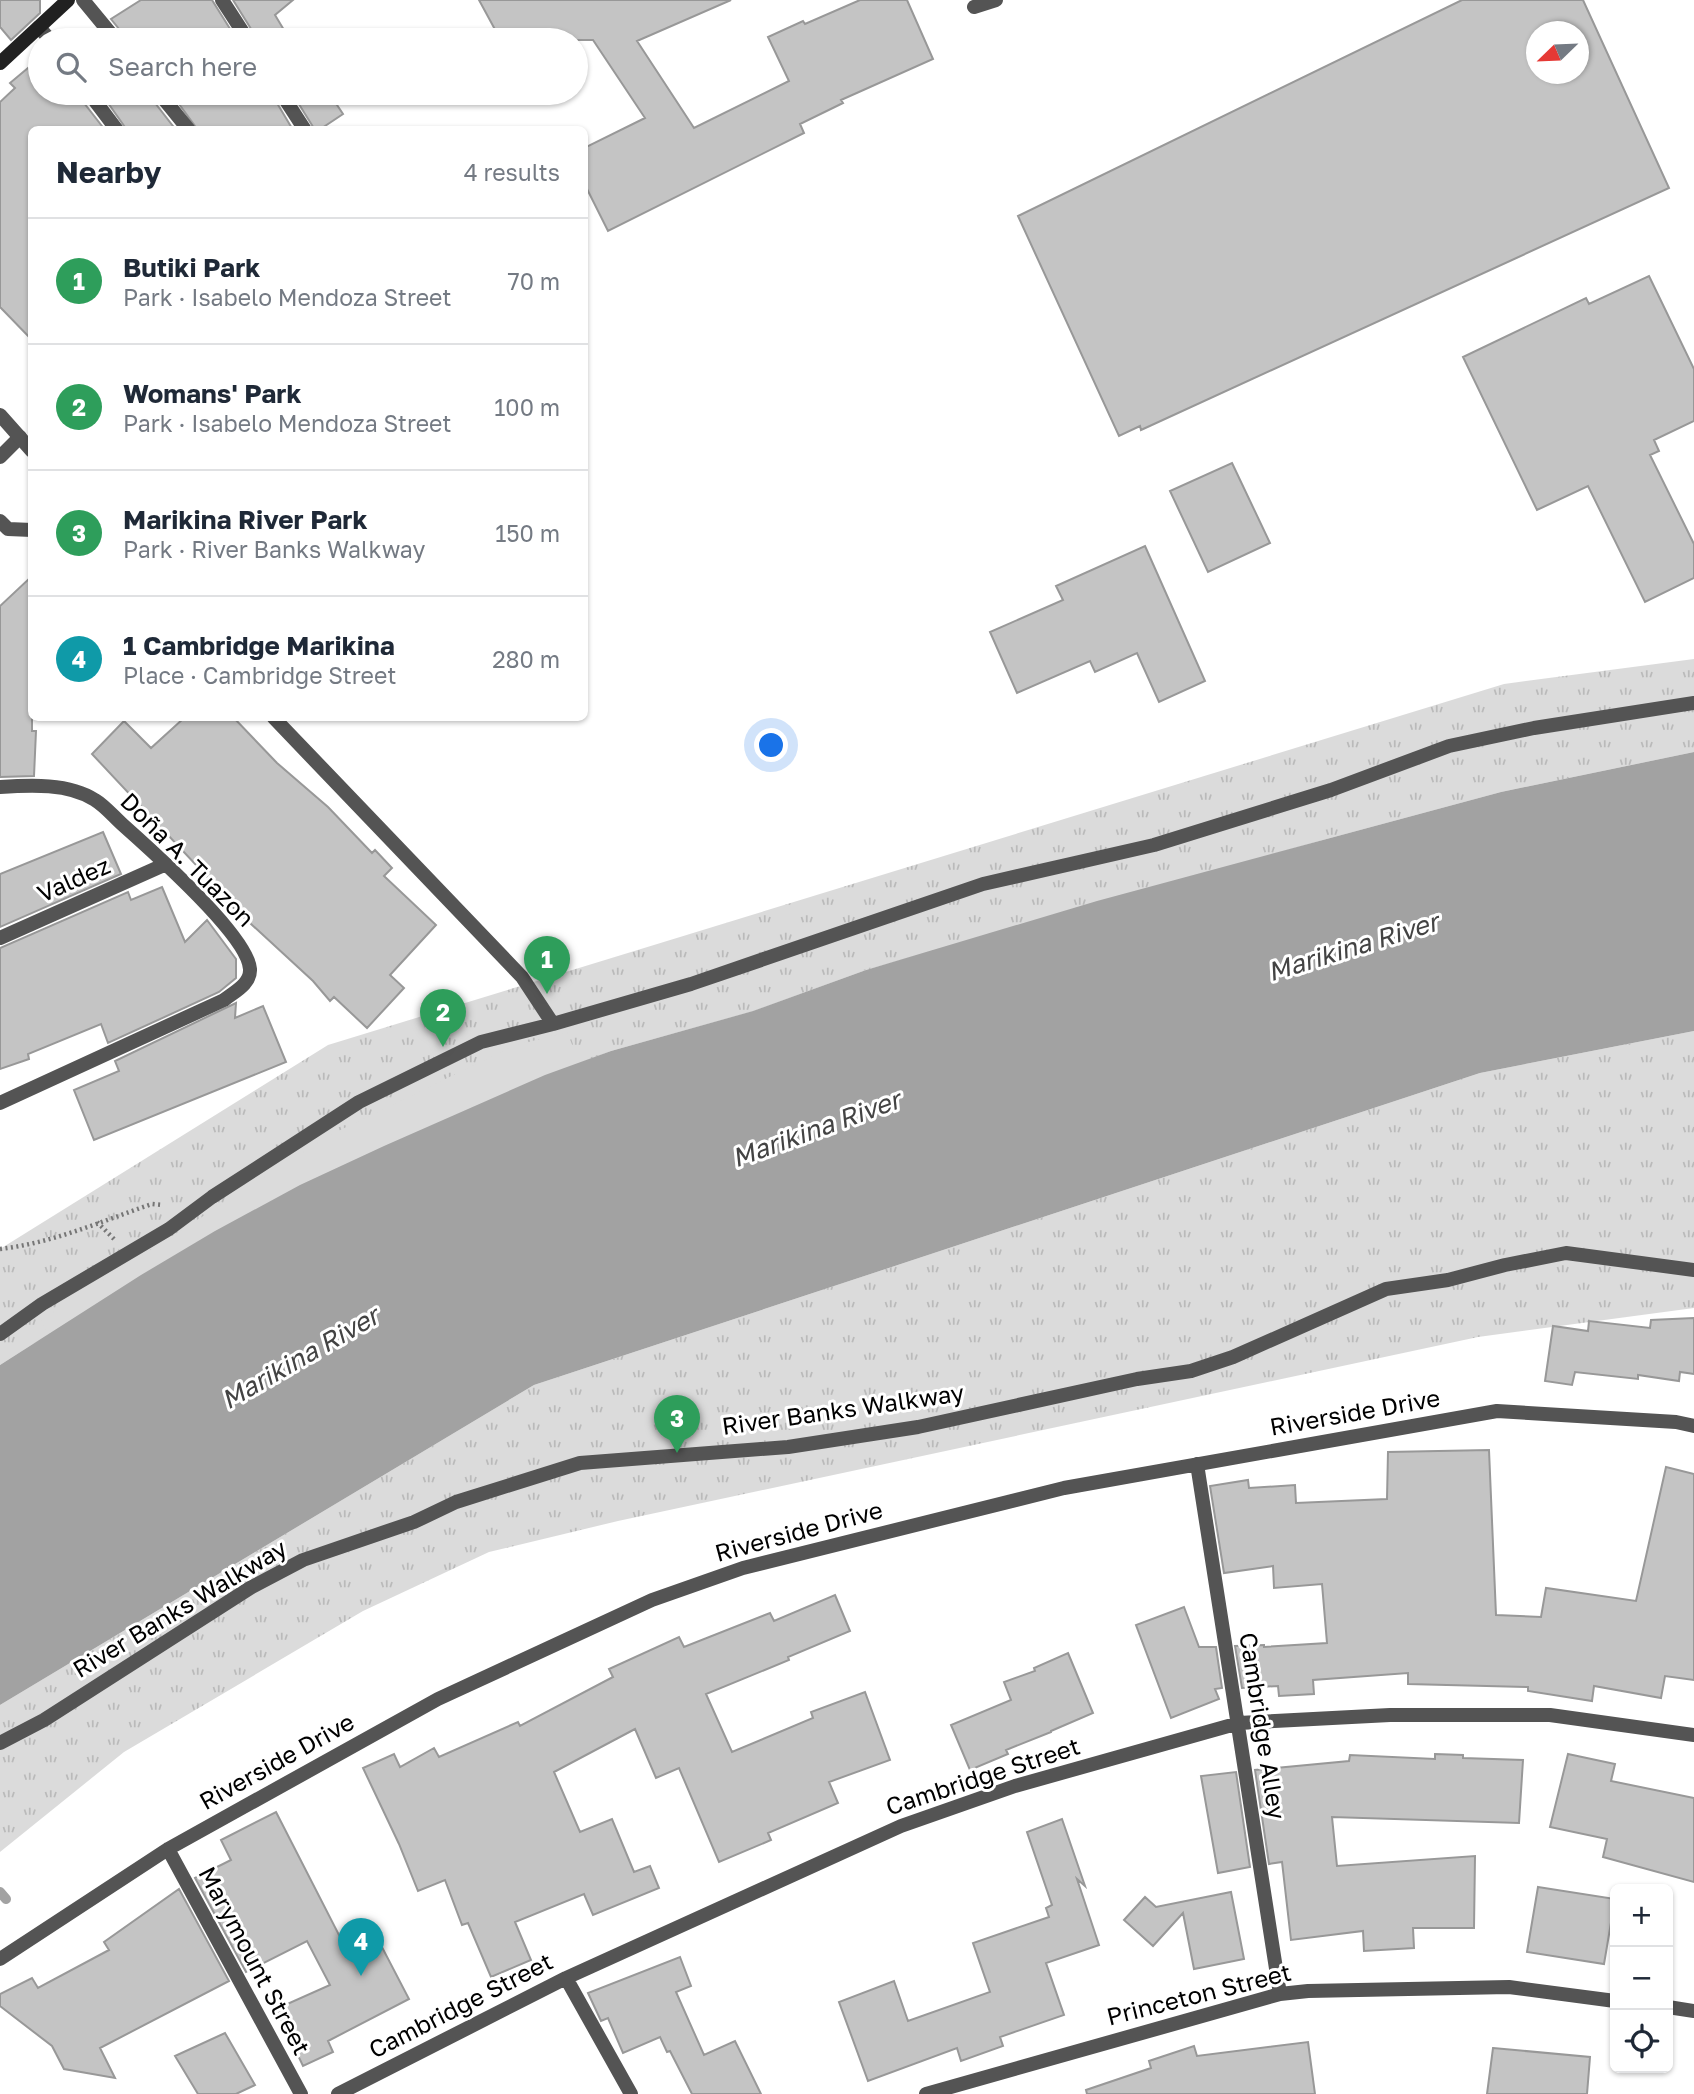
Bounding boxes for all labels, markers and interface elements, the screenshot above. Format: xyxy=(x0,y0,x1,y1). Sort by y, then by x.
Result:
north arrow xyxy=(1526,21,1589,84)
search box xyxy=(28,28,588,105)
icon: search xyxy=(52,48,90,86)
text: Search here xyxy=(108,51,257,82)
text: Nearby xyxy=(56,154,161,190)
text: 4 results xyxy=(464,158,560,186)
text: Butiki Park xyxy=(123,252,260,283)
text: 1 xyxy=(73,267,85,295)
text: 70 m xyxy=(507,267,560,295)
text: Park · Isabelo Mendoza Street xyxy=(123,283,452,311)
text: Womans' Park xyxy=(123,378,301,409)
text: 2 xyxy=(72,393,86,421)
text: 100 m xyxy=(494,393,560,421)
text: Park · Isabelo Mendoza Street xyxy=(123,409,452,437)
text: Marikina River Park xyxy=(123,504,368,535)
text: 3 xyxy=(72,519,86,547)
text: 150 m xyxy=(495,519,560,547)
text: Park · River Banks Walkway xyxy=(123,535,425,563)
text: 1 Cambridge Marikina xyxy=(123,630,395,661)
text: 4 xyxy=(72,645,86,673)
text: 280 m xyxy=(492,645,560,673)
text: Place · Cambridge Street xyxy=(123,661,396,689)
your location xyxy=(754,728,788,762)
street label: Doña A. Tuazon xyxy=(115,786,261,932)
street label: Valdez xyxy=(33,850,114,907)
water label: Marikina River xyxy=(1264,905,1446,987)
pin: 1 xyxy=(524,936,570,994)
pin: 2 xyxy=(420,989,466,1047)
water label: Marikina River xyxy=(727,1082,908,1173)
water label: Marikina River xyxy=(215,1298,387,1415)
street label: River Banks Walkway xyxy=(720,1377,966,1440)
street label: Riverside Drive xyxy=(1267,1382,1442,1441)
pin: 3 xyxy=(654,1395,700,1453)
street label: Riverside Drive xyxy=(712,1494,886,1567)
street label: River Banks Walkway xyxy=(67,1532,291,1683)
street label: Cambridge Alley xyxy=(1234,1630,1293,1821)
street label: Riverside Drive xyxy=(194,1706,359,1815)
street label: Cambridge Street xyxy=(882,1731,1083,1821)
street label: Marymount Street xyxy=(193,1861,317,2059)
map controls xyxy=(1610,1884,1673,2073)
button: + xyxy=(1610,1884,1673,1947)
pin: 4 xyxy=(338,1918,384,1976)
street label: Cambridge Street xyxy=(364,1946,557,2063)
button: − xyxy=(1610,1947,1673,2010)
street label: Princeton Street xyxy=(1103,1957,1294,2030)
button: locate xyxy=(1610,2010,1673,2073)

